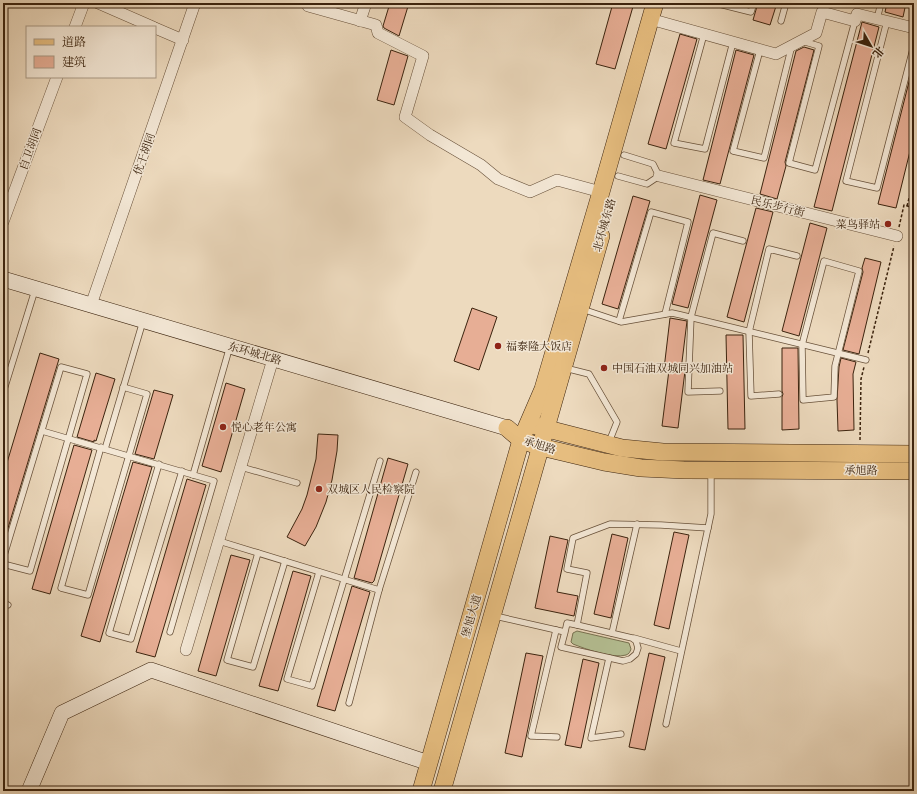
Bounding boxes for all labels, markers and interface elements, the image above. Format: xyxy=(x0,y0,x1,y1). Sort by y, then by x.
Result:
legend xyxy=(26,26,156,78)
north arrow xyxy=(851,26,891,66)
text: 道路 xyxy=(62,35,86,50)
text: 北 xyxy=(869,43,887,60)
text: 建筑 xyxy=(62,55,86,70)
street label: 自卫胡同 xyxy=(17,126,45,172)
street label: 优干胡同 xyxy=(131,131,159,177)
street label: 民乐步行街 xyxy=(749,194,806,220)
street label: 北环城东路 xyxy=(591,197,619,254)
place label: 菜鸟驿站 xyxy=(836,218,880,232)
marker: 菜鸟驿站 xyxy=(883,219,893,229)
street label: 东环城北路 xyxy=(226,340,283,368)
place label: 福泰隆大饭店 xyxy=(506,340,572,354)
marker: 福泰隆大饭店 xyxy=(493,341,503,351)
place label: 中国石油双城同兴加油站 xyxy=(612,362,733,376)
marker: 中国石油双城同兴加油站 xyxy=(599,363,609,373)
place label: 悦心老年公寓 xyxy=(231,421,297,435)
marker: 悦心老年公寓 xyxy=(218,422,228,432)
street label: 承旭路 xyxy=(522,434,558,458)
street label: 承旭路 xyxy=(844,464,878,478)
place label: 双城区人民检察院 xyxy=(327,483,415,497)
marker: 双城区人民检察院 xyxy=(314,484,324,494)
street label: 堡旭大道 xyxy=(459,593,485,639)

